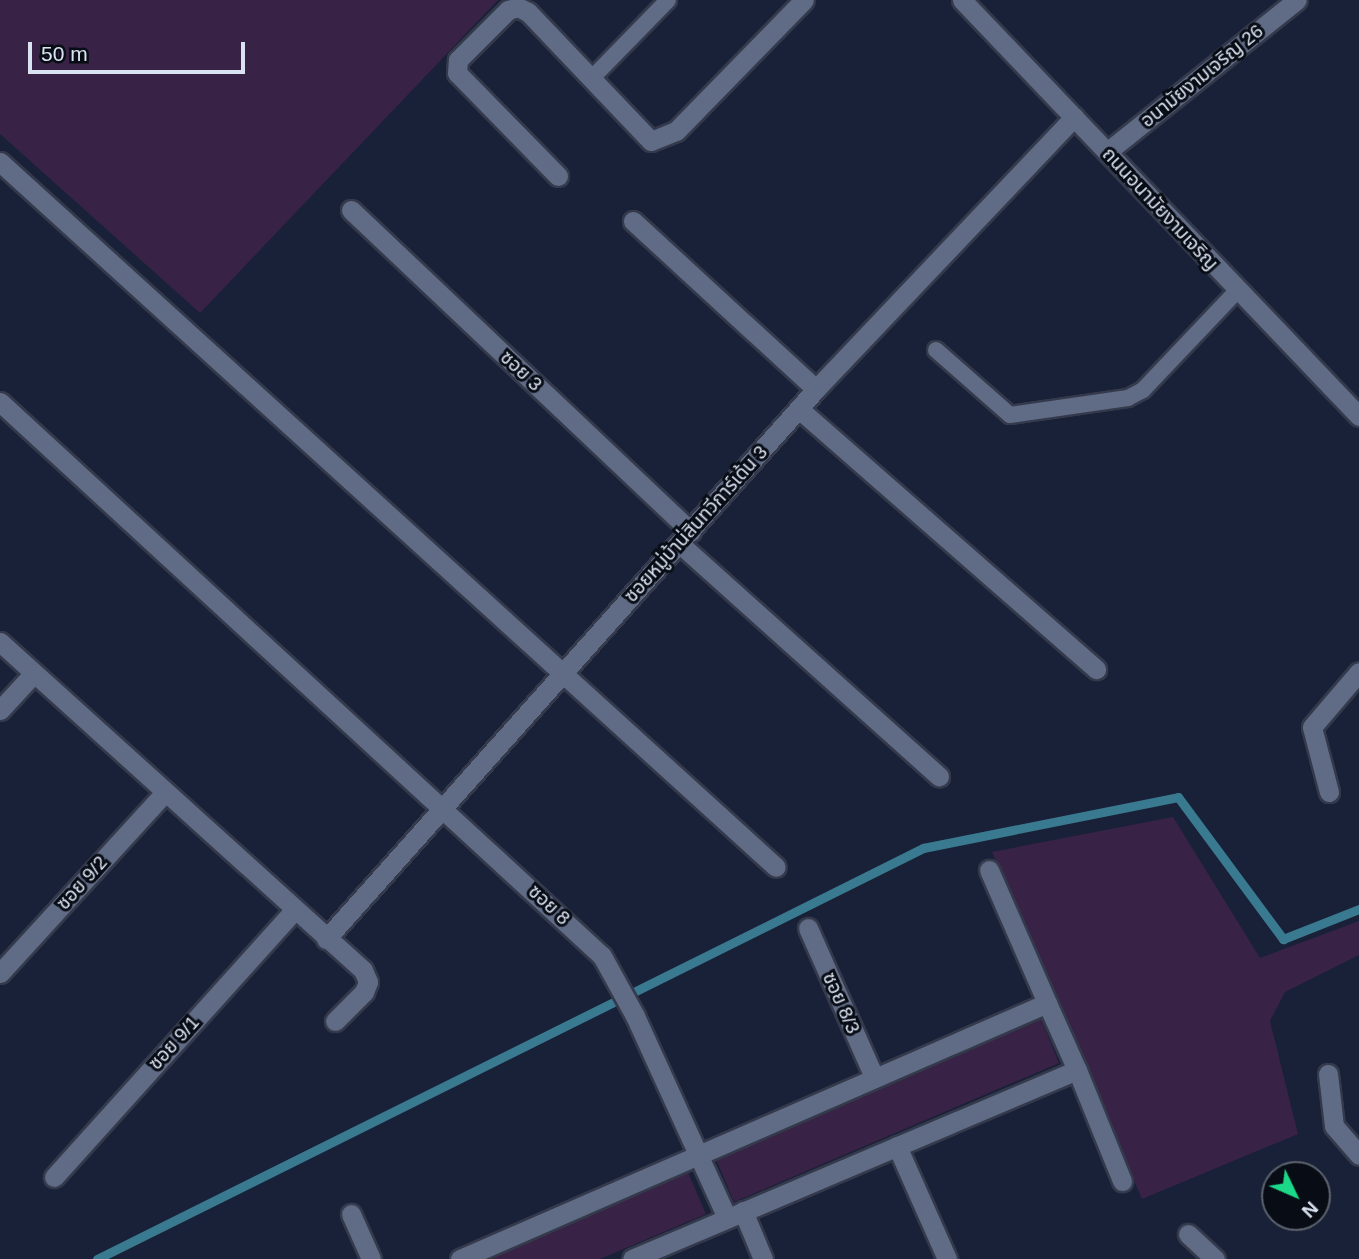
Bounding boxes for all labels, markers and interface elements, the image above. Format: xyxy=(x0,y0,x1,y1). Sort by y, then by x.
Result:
street label: อนามัยงามเจริญ 26 xyxy=(1136,20,1268,132)
scale bar xyxy=(32,28,248,72)
text: 50 m xyxy=(41,42,88,65)
street label: ถนนอนามัยงามเจริญ xyxy=(1097,143,1223,275)
street label: ซอย 3 xyxy=(495,346,547,396)
street label: ซอยหมู่บ้าน่สินทวีการ์เด้น 3 xyxy=(620,441,772,607)
street label: ซอย 9/2 xyxy=(52,851,112,915)
street label: ซอย 8 xyxy=(523,880,575,930)
street label: ซอย 8/3 xyxy=(817,969,865,1037)
street label: ซอย 9/1 xyxy=(144,1011,204,1075)
north arrow xyxy=(1261,1161,1331,1231)
text: N xyxy=(1298,1197,1322,1222)

